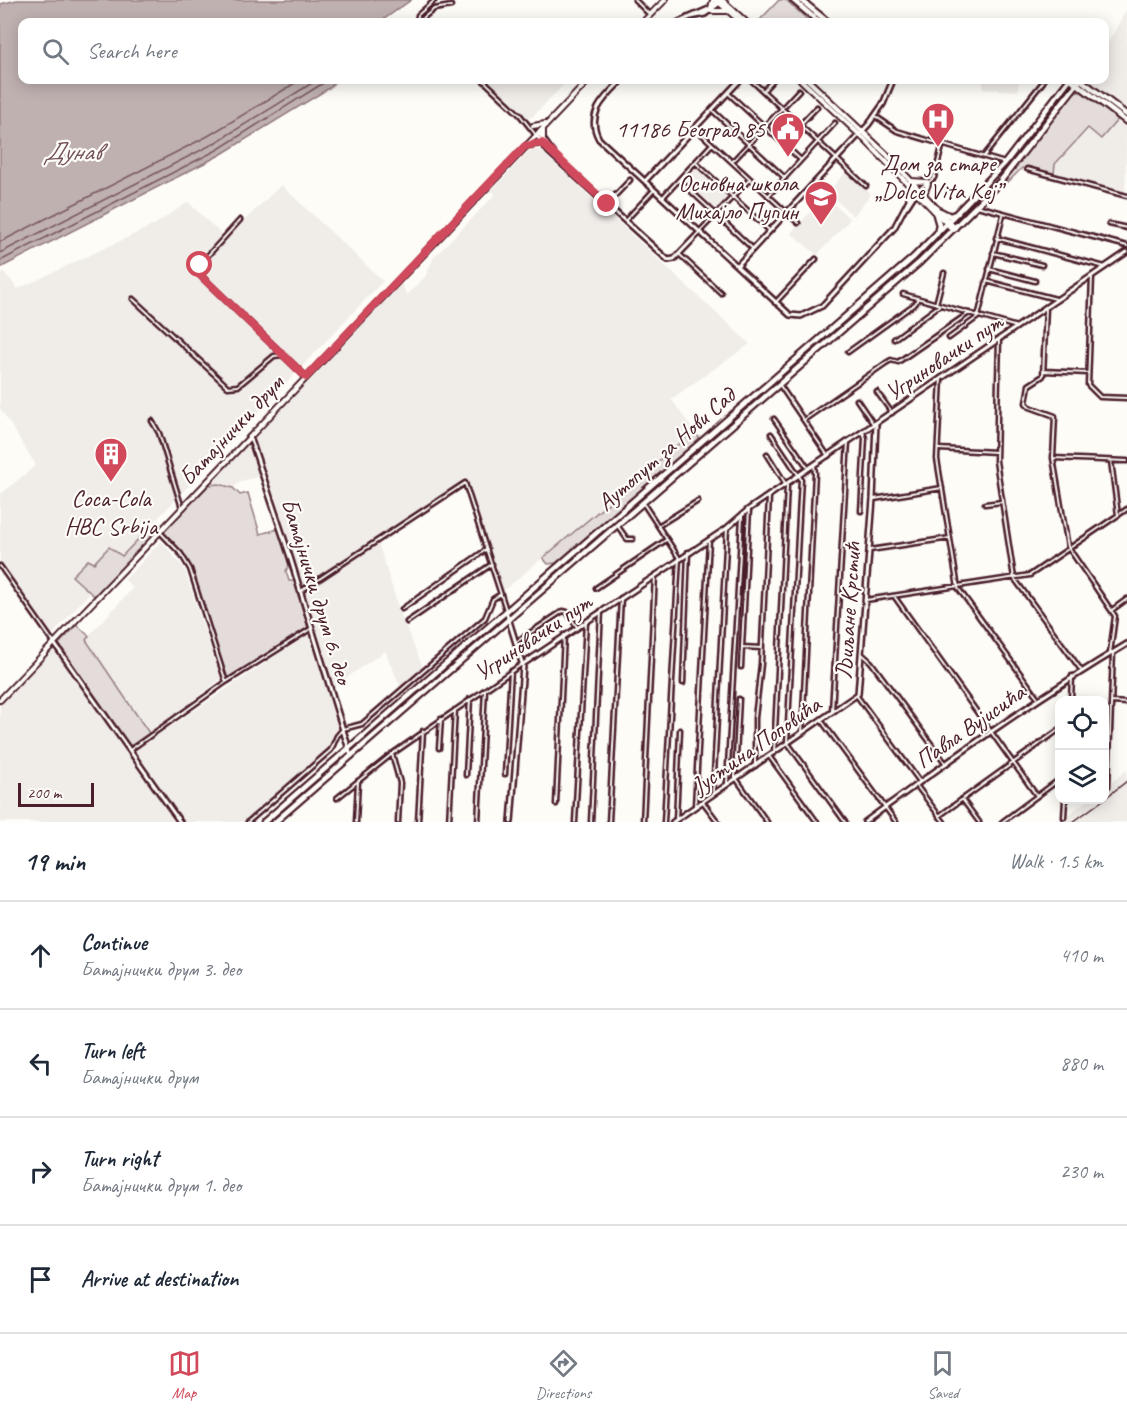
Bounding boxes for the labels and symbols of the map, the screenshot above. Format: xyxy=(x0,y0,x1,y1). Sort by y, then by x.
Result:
hospital icon: Дом за старе „Dolce Vita Kej” xyxy=(920,101,956,148)
public building icon: 11186 Београд 85 xyxy=(770,111,806,158)
place label: 11186 Београд 85 xyxy=(616,114,766,144)
water label: Дунав xyxy=(43,135,109,168)
place label: Дом за старе „Dolce Vita Kej” xyxy=(875,148,1007,206)
place label: Основна школа Михајло Пупин xyxy=(675,168,800,226)
school or university icon: Основна школа Михајло Пупин xyxy=(803,179,839,226)
route end xyxy=(593,190,619,216)
route start xyxy=(186,251,212,277)
street label: Угриновачки пут xyxy=(879,306,1010,407)
street label: Батајнички друм xyxy=(172,367,291,492)
street label: Аутопут за Нови Сад xyxy=(591,379,744,518)
building icon: Coca-Cola HBC Srbija xyxy=(93,436,129,483)
place label: Coca-Cola HBC Srbija xyxy=(65,483,159,541)
street label: Батајнички друм 6. део xyxy=(275,495,360,690)
street label: Љиљане Крстић xyxy=(828,540,868,681)
street label: Угриновачки пут xyxy=(468,586,599,687)
street label: Павла Вујисића xyxy=(909,676,1032,775)
street label: Јустина Поповића xyxy=(685,688,828,801)
scale bar xyxy=(18,780,94,808)

